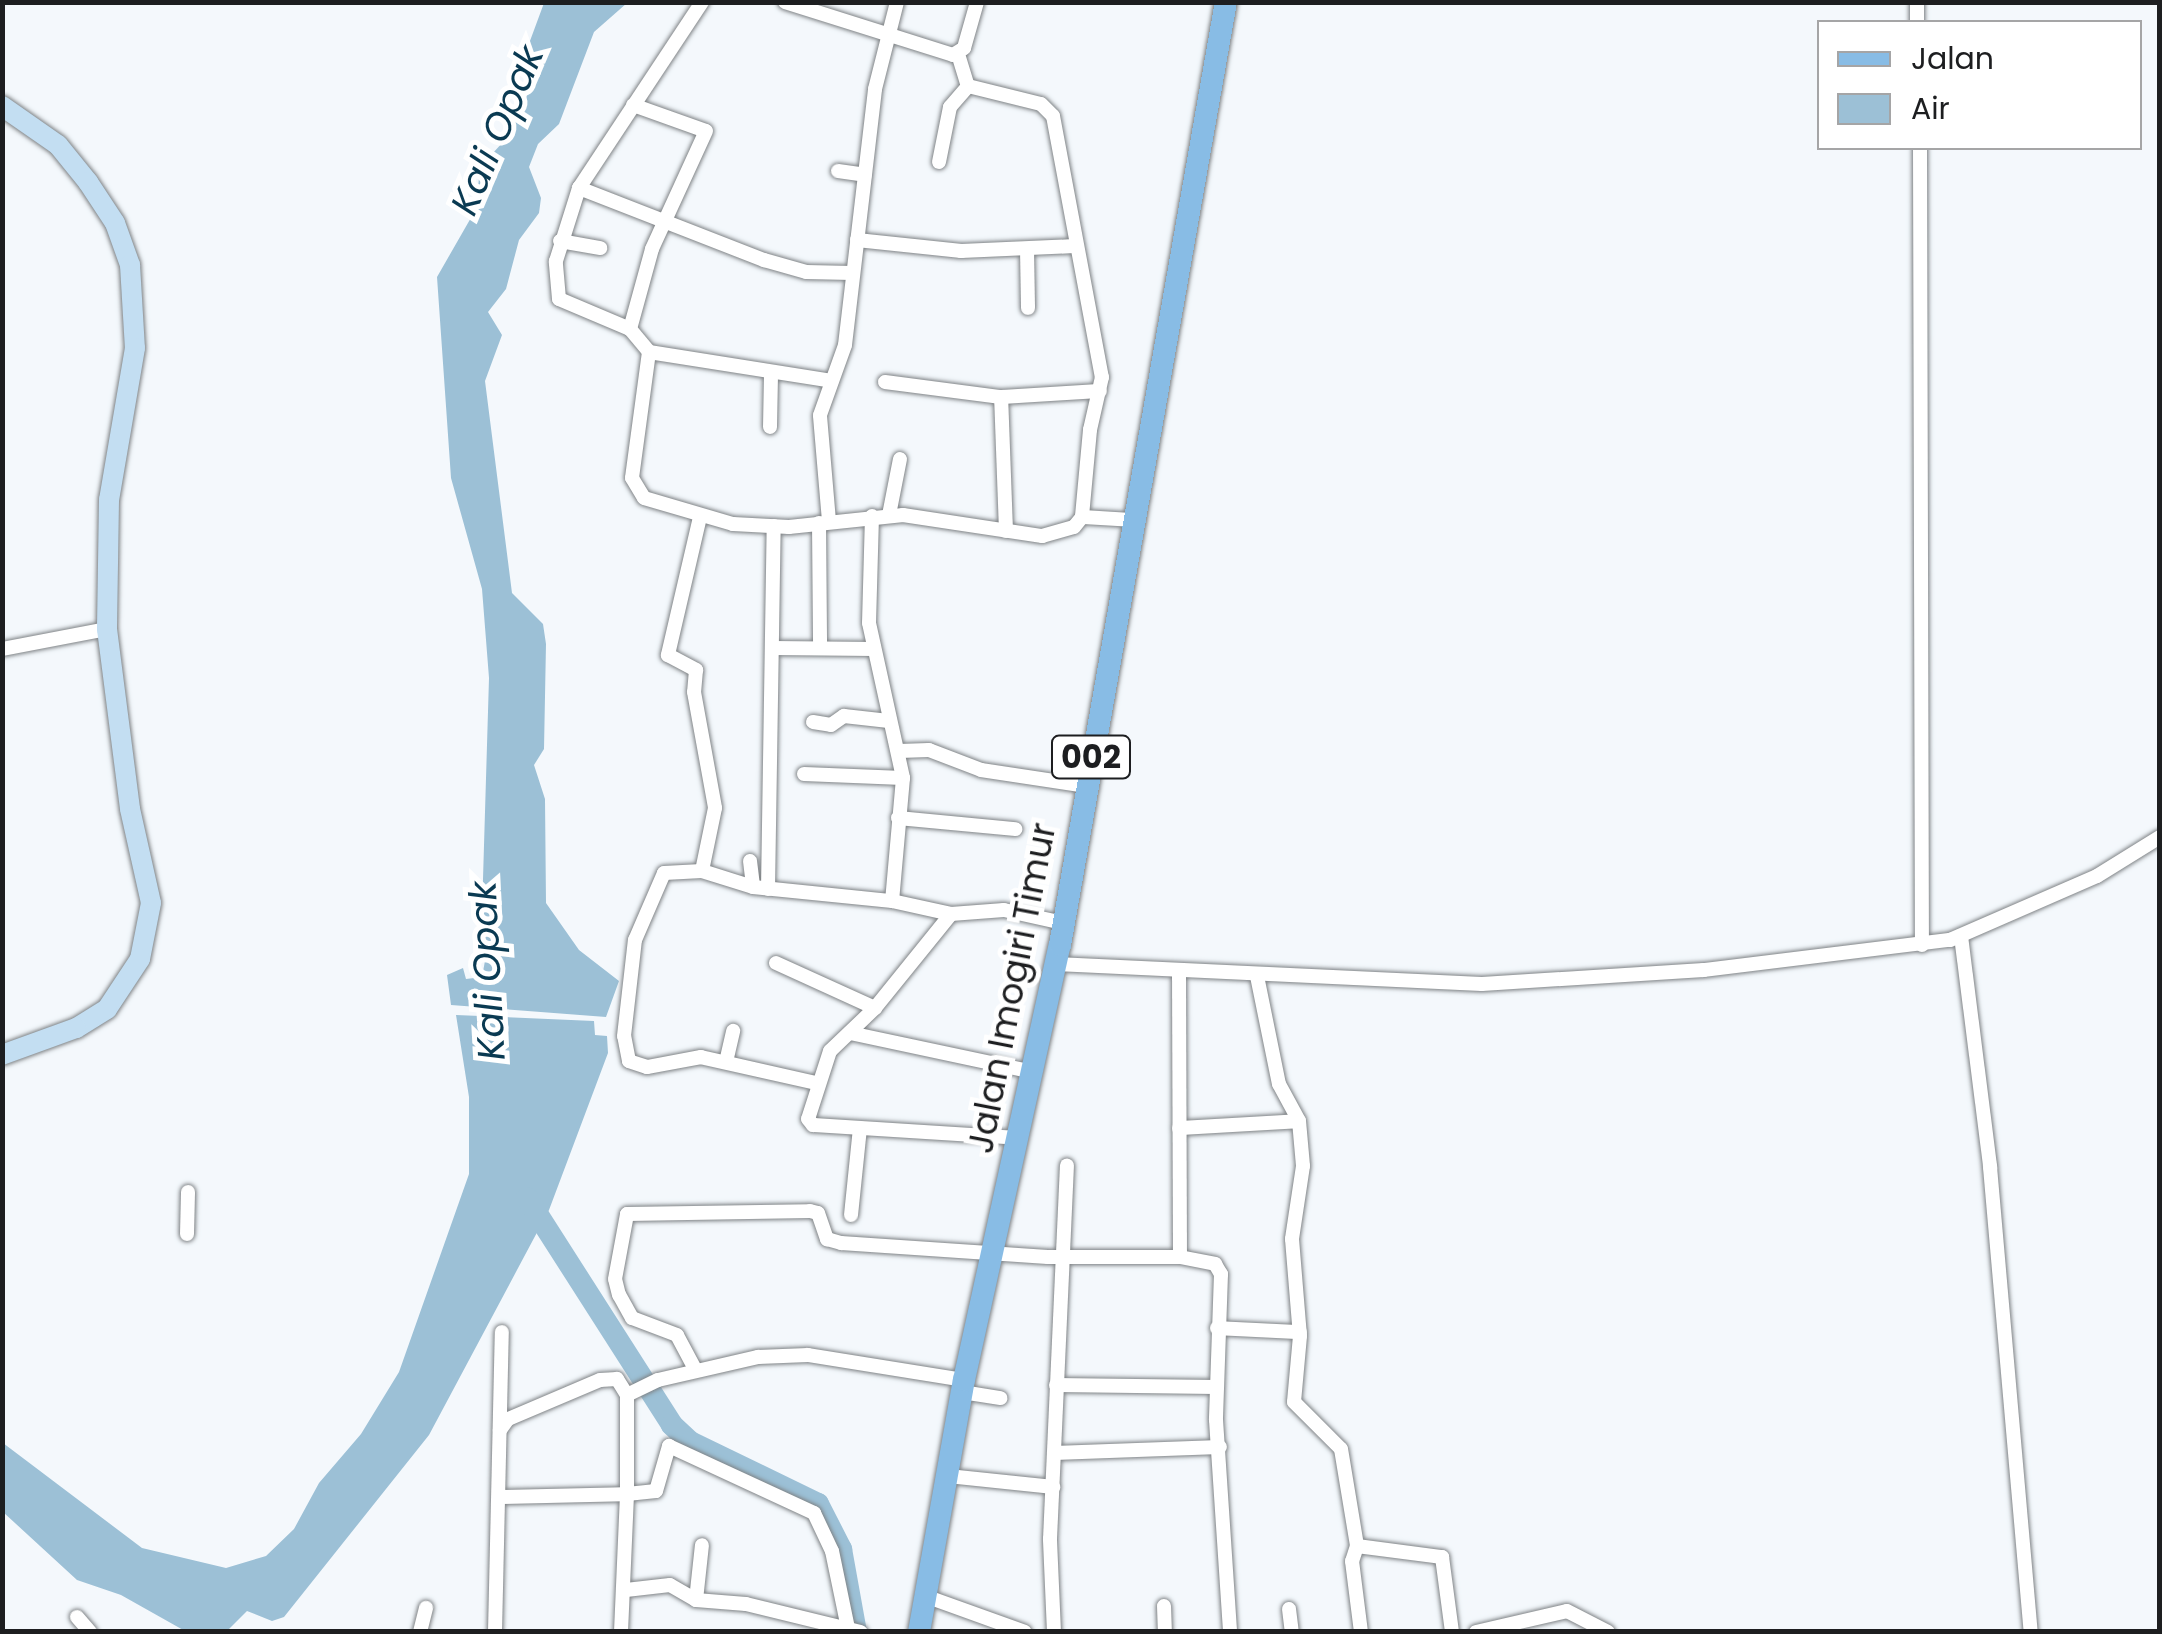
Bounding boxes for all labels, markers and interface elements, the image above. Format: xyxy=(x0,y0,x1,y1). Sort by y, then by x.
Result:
legend xyxy=(1817,20,2142,150)
text: Jalan xyxy=(1911,37,1994,80)
water label: Kali Opak xyxy=(441,39,553,221)
text: Air xyxy=(1911,87,1950,130)
road number: 002 xyxy=(1051,730,1131,784)
street label: Jalan Imogiri Timur xyxy=(959,819,1065,1157)
water label: Kali Opak xyxy=(460,880,514,1062)

